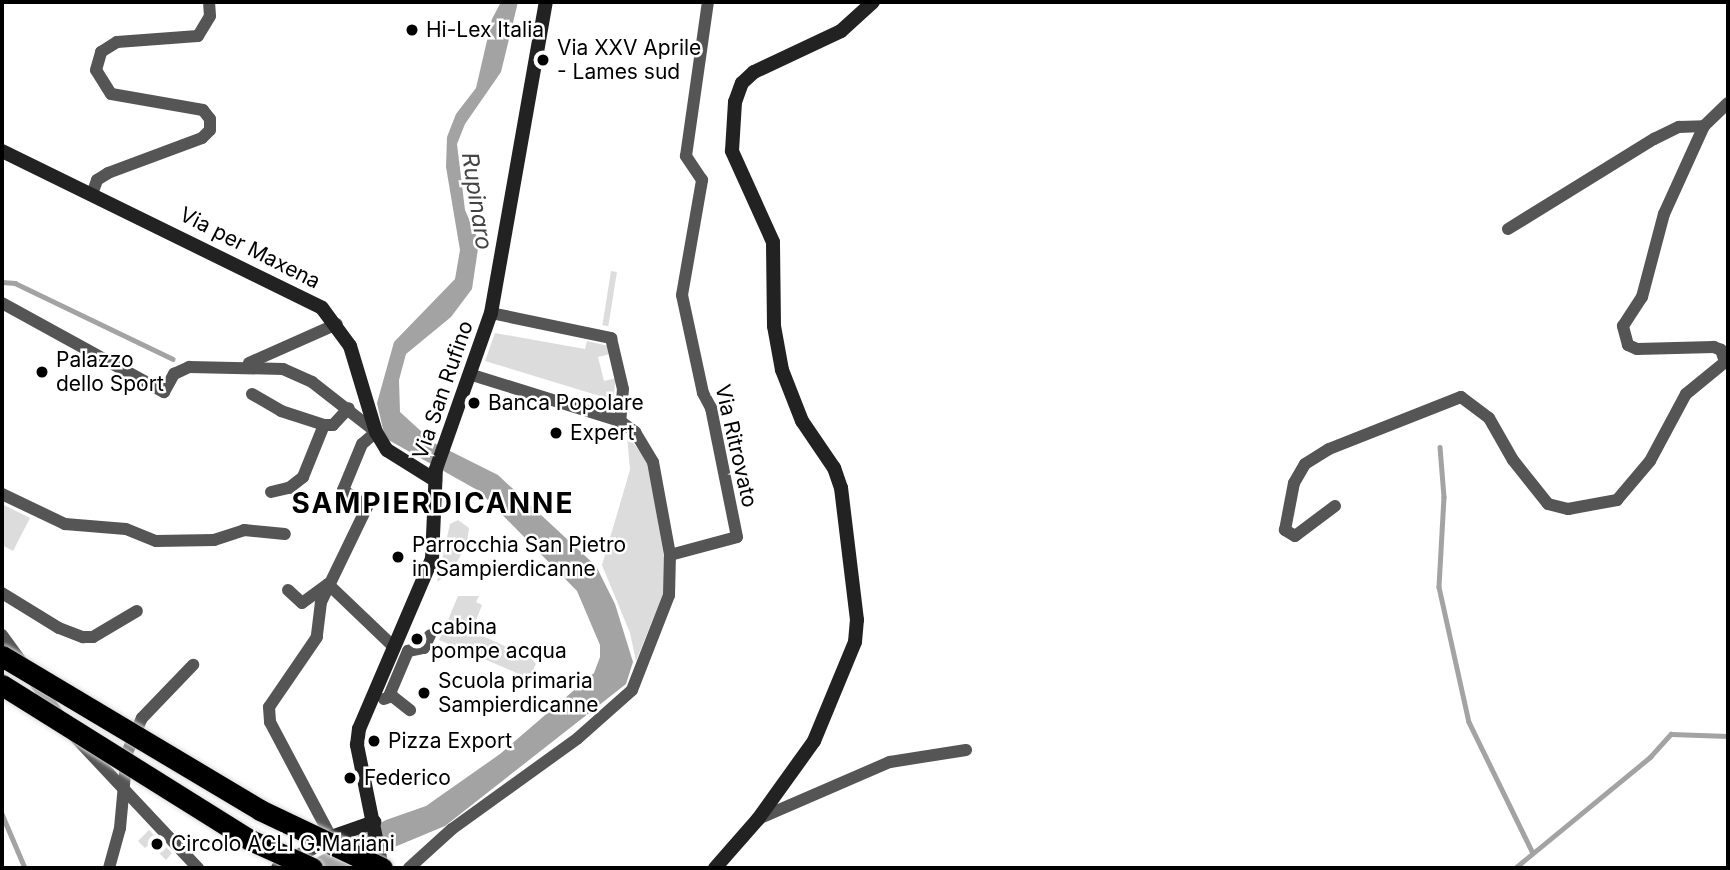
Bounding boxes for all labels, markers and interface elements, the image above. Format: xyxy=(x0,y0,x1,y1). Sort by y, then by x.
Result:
place label: Hi-Lex Italia xyxy=(426,17,544,43)
marker: Hi-Lex Italia xyxy=(404,22,420,38)
place label: Via XXV Aprile - Lames sud xyxy=(557,35,701,85)
marker: Via XXV Aprile - Lames sud xyxy=(535,52,551,68)
water label: Rupinaro xyxy=(456,150,498,252)
street label: Via per Maxena xyxy=(176,202,324,294)
street label: Via San Rufino xyxy=(408,318,478,462)
place label: Palazzo dello Sport xyxy=(56,347,164,397)
marker: Palazzo dello Sport xyxy=(34,364,50,380)
street label: Via Ritrovato xyxy=(710,382,762,510)
place label: Banca Popolare xyxy=(488,390,644,416)
marker: Banca Popolare xyxy=(466,395,482,411)
place label: Expert xyxy=(570,420,634,446)
marker: Expert xyxy=(548,425,564,441)
district label: SAMPIERDICANNE xyxy=(293,486,573,520)
place label: Parrocchia San Pietro in Sampierdicanne xyxy=(412,532,626,582)
marker: Parrocchia San Pietro in Sampierdicanne xyxy=(390,549,406,565)
place label: cabina pompe acqua xyxy=(431,614,567,664)
marker: cabina pompe acqua xyxy=(409,631,425,647)
place label: Scuola primaria Sampierdicanne xyxy=(438,668,598,718)
marker: Scuola primaria Sampierdicanne xyxy=(416,685,432,701)
place label: Pizza Export xyxy=(388,728,512,754)
marker: Pizza Export xyxy=(366,733,382,749)
place label: Federico xyxy=(364,765,451,791)
marker: Federico xyxy=(342,770,358,786)
place label: Circolo ACLI G.Mariani xyxy=(171,831,395,857)
marker: Circolo ACLI G.Mariani xyxy=(149,836,165,852)

